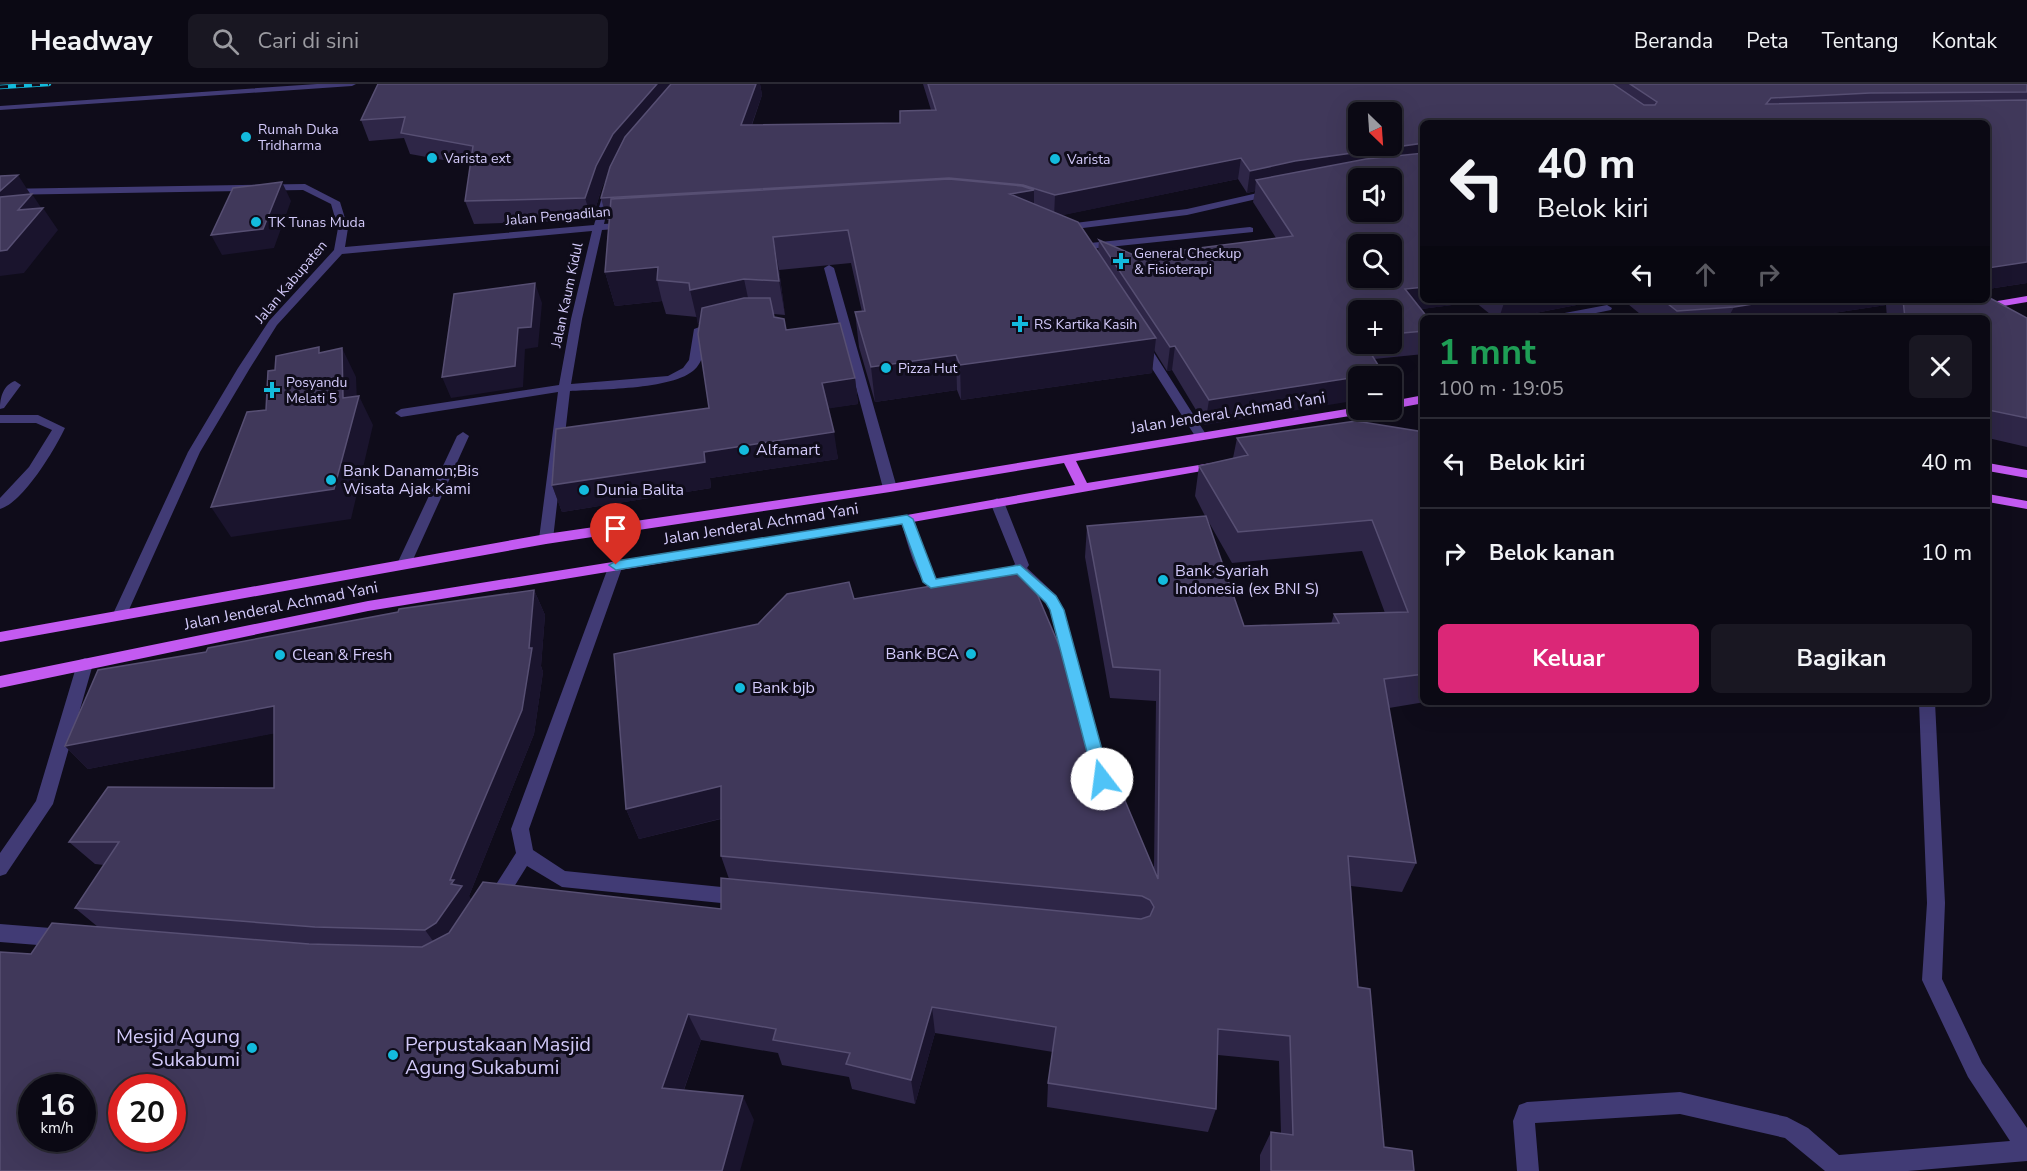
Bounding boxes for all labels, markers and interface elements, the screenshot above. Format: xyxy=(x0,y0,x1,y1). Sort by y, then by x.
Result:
search box xyxy=(188,14,608,68)
text: Headway xyxy=(30,22,152,60)
icon: search xyxy=(209,25,242,58)
text: Cari di sini xyxy=(257,26,359,56)
text: Beranda xyxy=(1634,27,1713,55)
text: Peta xyxy=(1746,27,1789,55)
text: Tentang xyxy=(1822,27,1899,55)
text: Kontak xyxy=(1932,27,1997,55)
north arrow xyxy=(1348,102,1402,156)
map controls xyxy=(1348,102,1402,420)
place label: Rumah Duka Tridharma xyxy=(258,120,339,155)
marker: Rumah Duka Tridharma xyxy=(239,130,253,144)
text: 40 m xyxy=(1537,136,1636,193)
icon: left xyxy=(1438,144,1516,222)
place label: Varista ext xyxy=(443,149,511,168)
place label: Varista xyxy=(1066,150,1111,169)
marker: Varista ext xyxy=(425,151,439,165)
marker: Varista xyxy=(1048,152,1062,166)
button: sound xyxy=(1348,168,1402,222)
text: Belok kiri xyxy=(1537,190,1649,227)
street label: Jalan Pengadilan xyxy=(504,202,611,230)
place label: TK Tunas Muda xyxy=(268,213,365,232)
marker: TK Tunas Muda xyxy=(249,215,263,229)
button: search xyxy=(1348,234,1402,288)
street label: Jalan Kabupaten xyxy=(250,236,331,328)
street label: Jalan Kaum Kidul xyxy=(546,240,588,350)
place label: General Checkup & Fisioterapi xyxy=(1134,244,1241,279)
marker: General Checkup & Fisioterapi xyxy=(1112,252,1130,270)
icon: left xyxy=(1626,258,1659,291)
icon: ahead xyxy=(1689,258,1722,291)
icon: right xyxy=(1752,258,1785,291)
button: + xyxy=(1348,300,1402,354)
marker: RS Kartika Kasih xyxy=(1011,315,1029,333)
place label: RS Kartika Kasih xyxy=(1034,315,1137,334)
text: 1 mnt xyxy=(1438,328,1536,377)
button: close xyxy=(1909,335,1972,398)
place label: Pizza Hut xyxy=(898,359,958,378)
marker: Pizza Hut xyxy=(879,361,893,375)
button: − xyxy=(1348,366,1402,420)
place label: Posyandu Melati 5 xyxy=(286,373,347,408)
text: 100 m · 19:05 xyxy=(1438,375,1564,402)
marker: Posyandu Melati 5 xyxy=(263,381,281,399)
street label: Jalan Jenderal Achmad Yani xyxy=(1128,387,1327,439)
place label: Alfamart xyxy=(756,439,820,461)
marker: Alfamart xyxy=(737,443,751,457)
icon: left xyxy=(1438,447,1471,480)
text: Belok kiri xyxy=(1489,448,1585,478)
text: 40 m xyxy=(1921,448,1972,478)
place label: Bank Danamon;Bis Wisata Ajak Kami xyxy=(343,460,479,500)
marker: Bank Danamon;Bis Wisata Ajak Kami xyxy=(324,473,338,487)
place label: Dunia Balita xyxy=(596,479,684,501)
marker: Dunia Balita xyxy=(577,483,591,497)
street label: Jalan Jenderal Achmad Yani xyxy=(661,498,860,550)
pin xyxy=(590,503,641,565)
icon: arrive xyxy=(599,512,632,545)
icon: right xyxy=(1438,537,1471,570)
text: Belok kanan xyxy=(1489,538,1615,568)
text: 10 m xyxy=(1921,538,1972,568)
place label: Bank Syariah Indonesia (ex BNI S) xyxy=(1175,560,1320,600)
marker: Bank Syariah Indonesia (ex BNI S) xyxy=(1156,573,1170,587)
street label: Jalan Jenderal Achmad Yani xyxy=(181,576,380,636)
button: Keluar xyxy=(1438,624,1699,693)
button: Bagikan xyxy=(1711,624,1972,693)
place label: Bank BCA xyxy=(886,643,959,665)
place label: Clean & Fresh xyxy=(292,644,392,666)
marker: Bank BCA xyxy=(964,647,978,661)
marker: Clean & Fresh xyxy=(273,648,287,662)
place label: Bank bjb xyxy=(752,677,815,699)
marker: Bank bjb xyxy=(733,681,747,695)
position arrow xyxy=(1070,747,1134,811)
place label: Mesjid Agung Sukabumi xyxy=(116,1023,240,1073)
place label: Perpustakaan Masjid Agung Sukabumi xyxy=(405,1031,591,1081)
marker: Mesjid Agung Sukabumi xyxy=(245,1041,259,1055)
marker: Perpustakaan Masjid Agung Sukabumi xyxy=(386,1048,400,1062)
speed limit sign: 20 xyxy=(108,1074,186,1152)
text: 16 xyxy=(39,1085,75,1126)
text: km/h xyxy=(40,1118,74,1138)

